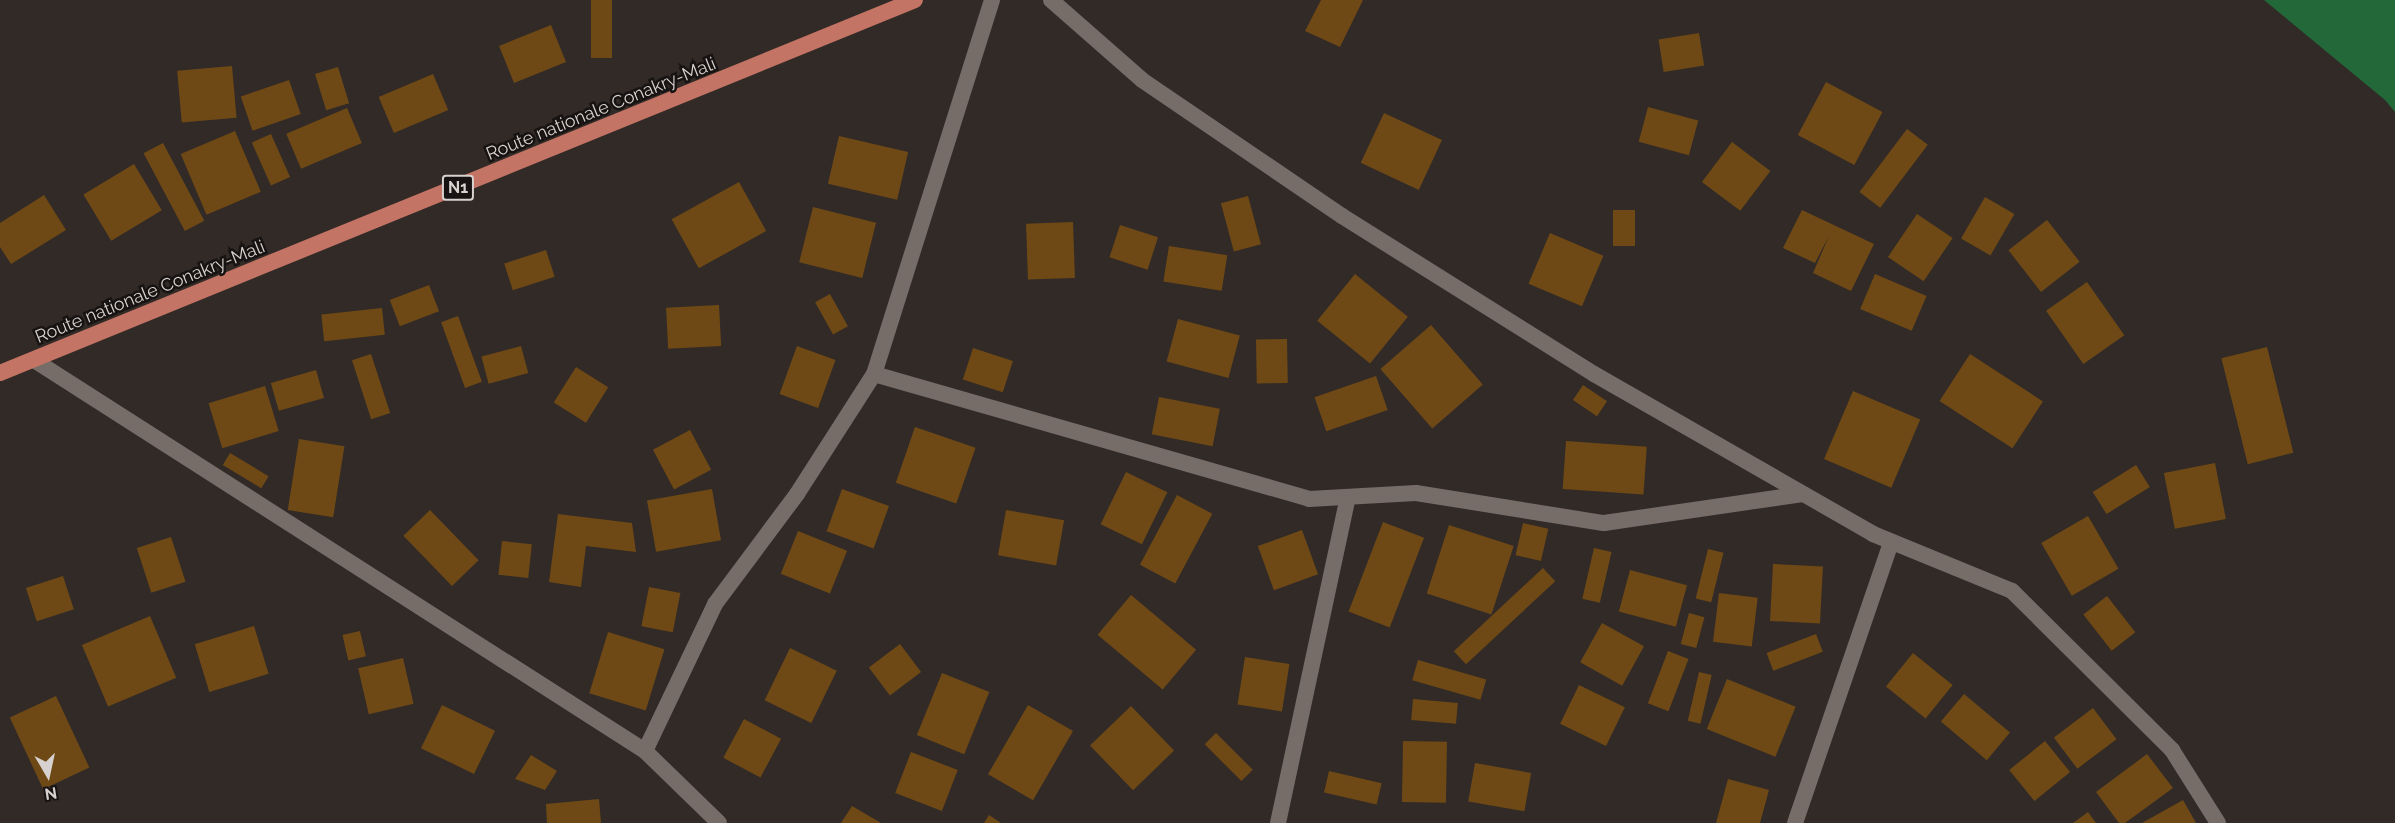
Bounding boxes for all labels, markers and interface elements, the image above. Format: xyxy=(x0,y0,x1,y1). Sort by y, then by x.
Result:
street label: Route nationale Conakry-Mali xyxy=(483,53,719,165)
road number: N1 xyxy=(442,175,474,201)
street label: Route nationale Conakry-Mali xyxy=(32,236,268,348)
north arrow xyxy=(18,745,78,805)
text: N xyxy=(43,783,58,804)

